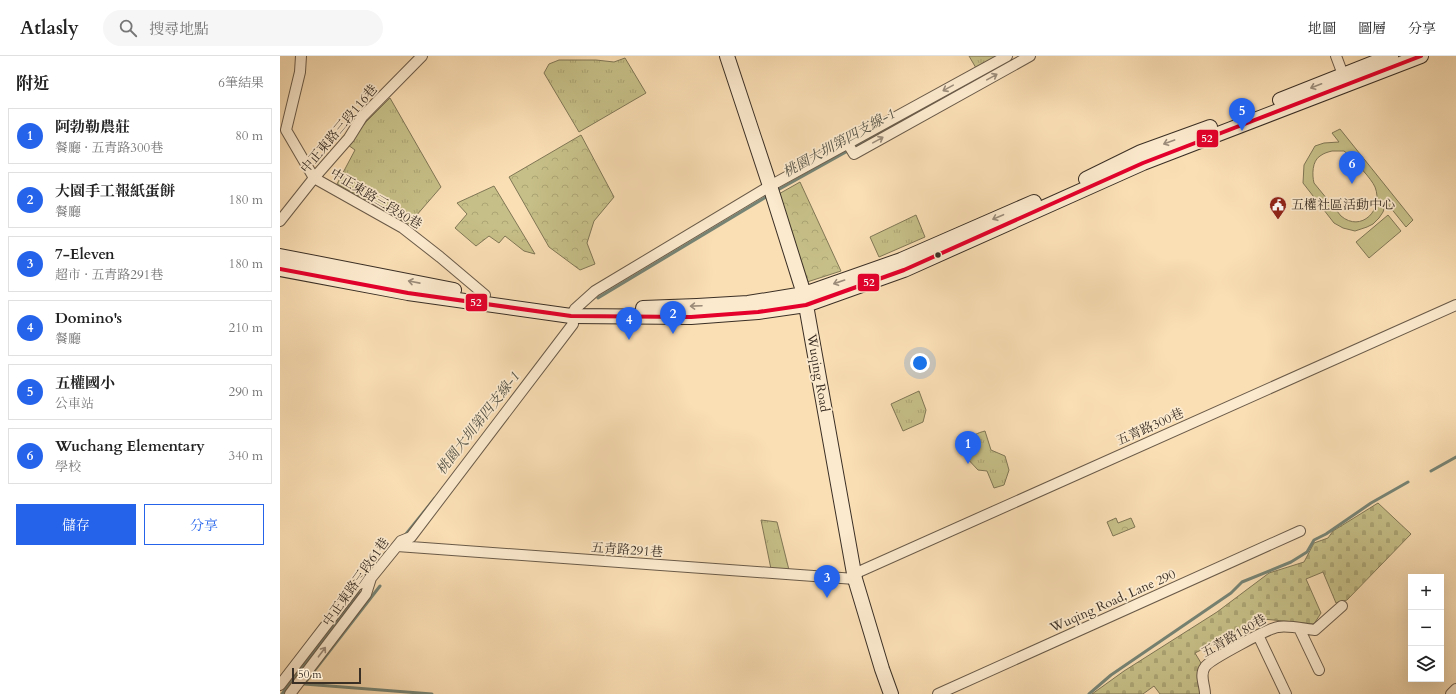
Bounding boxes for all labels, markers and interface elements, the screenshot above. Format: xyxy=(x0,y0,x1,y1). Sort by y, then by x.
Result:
search box xyxy=(103,10,383,46)
text: Atlasly xyxy=(20,15,79,41)
icon: search xyxy=(117,17,139,39)
text: 搜尋地點 xyxy=(149,19,209,39)
text: 地圖 xyxy=(1308,19,1336,38)
text: 圖層 xyxy=(1358,19,1386,38)
text: 分享 xyxy=(1408,19,1436,38)
text: 附近 xyxy=(16,72,50,95)
one-way arrow xyxy=(986,73,998,80)
text: 6筆結果 xyxy=(218,74,264,92)
street label: 中正東路三段116巷 xyxy=(296,81,382,177)
one-way arrow xyxy=(1311,83,1323,91)
one-way arrow xyxy=(942,85,954,92)
pin: 5 xyxy=(1229,98,1255,131)
water label: 桃園大圳第四支線-1 xyxy=(780,104,898,182)
text: 阿勃勒農莊 xyxy=(55,117,130,137)
text: 1 xyxy=(27,127,33,145)
text: 80 m xyxy=(235,127,263,145)
line badge: 52 xyxy=(1196,129,1219,148)
text: 52 xyxy=(1201,131,1213,146)
one-way arrow xyxy=(872,136,884,143)
text: 餐廳 · 五青路300巷 xyxy=(55,139,163,157)
one-way arrow xyxy=(1163,139,1175,147)
pin: 6 xyxy=(1339,151,1365,184)
street label: 中正東路三段80巷 xyxy=(327,164,425,234)
text: 大園手工報紙蛋餅 xyxy=(55,181,175,201)
text: 2 xyxy=(27,191,33,209)
text: 180 m xyxy=(229,191,263,209)
public building icon: 五權社區活動中心 xyxy=(1268,195,1288,220)
place label: 五權社區活動中心 xyxy=(1291,196,1395,214)
text: 餐廳 xyxy=(55,203,81,221)
one-way arrow xyxy=(993,213,1005,221)
text: 7-Eleven xyxy=(55,244,115,264)
unlabelled marker xyxy=(933,250,943,260)
text: 3 xyxy=(27,255,33,273)
text: 180 m xyxy=(229,255,263,273)
text: 超市 · 五青路291巷 xyxy=(55,266,163,284)
line badge: 52 xyxy=(857,273,880,292)
text: 52 xyxy=(863,275,875,290)
one-way arrow xyxy=(408,278,421,286)
one-way arrow xyxy=(833,279,846,286)
line badge: 52 xyxy=(465,293,488,312)
text: 52 xyxy=(470,295,482,310)
pin: 2 xyxy=(660,301,686,334)
one-way arrow xyxy=(690,303,703,310)
pin: 4 xyxy=(616,307,642,340)
text: Domino's xyxy=(55,308,122,328)
text: 4 xyxy=(27,319,33,337)
text: 210 m xyxy=(229,319,263,337)
text: 餐廳 xyxy=(55,330,81,348)
street label: Wuqing Road xyxy=(802,332,834,413)
your location xyxy=(910,353,930,373)
water label: 桃園大圳第四支線-1 xyxy=(432,368,524,478)
text: 五權國小 xyxy=(55,373,115,393)
text: 5 xyxy=(27,383,33,401)
text: 290 m xyxy=(229,383,263,401)
text: 公車站 xyxy=(55,395,94,413)
street label: 五青路300巷 xyxy=(1113,404,1187,450)
pin: 1 xyxy=(955,431,981,464)
text: Wuchang Elementary xyxy=(55,436,205,456)
text: 6 xyxy=(27,447,33,465)
text: 340 m xyxy=(229,447,263,465)
text: 學校 xyxy=(55,458,81,476)
button: 儲存 xyxy=(16,504,136,545)
button: 分享 xyxy=(144,504,264,545)
street label: 中正東路三段61巷 xyxy=(319,534,393,630)
street label: 五青路291巷 xyxy=(590,539,664,561)
pin: 3 xyxy=(814,565,840,598)
street label: Wuqing Road, Lane 290 xyxy=(1046,565,1179,637)
map controls xyxy=(1408,574,1444,682)
button: + xyxy=(1408,574,1444,610)
street label: 五青路180巷 xyxy=(1198,610,1270,662)
button: − xyxy=(1408,610,1444,646)
one-way arrow xyxy=(317,646,326,657)
button: layers xyxy=(1408,646,1444,682)
scale bar xyxy=(292,666,361,685)
text: 50 m xyxy=(298,667,322,682)

